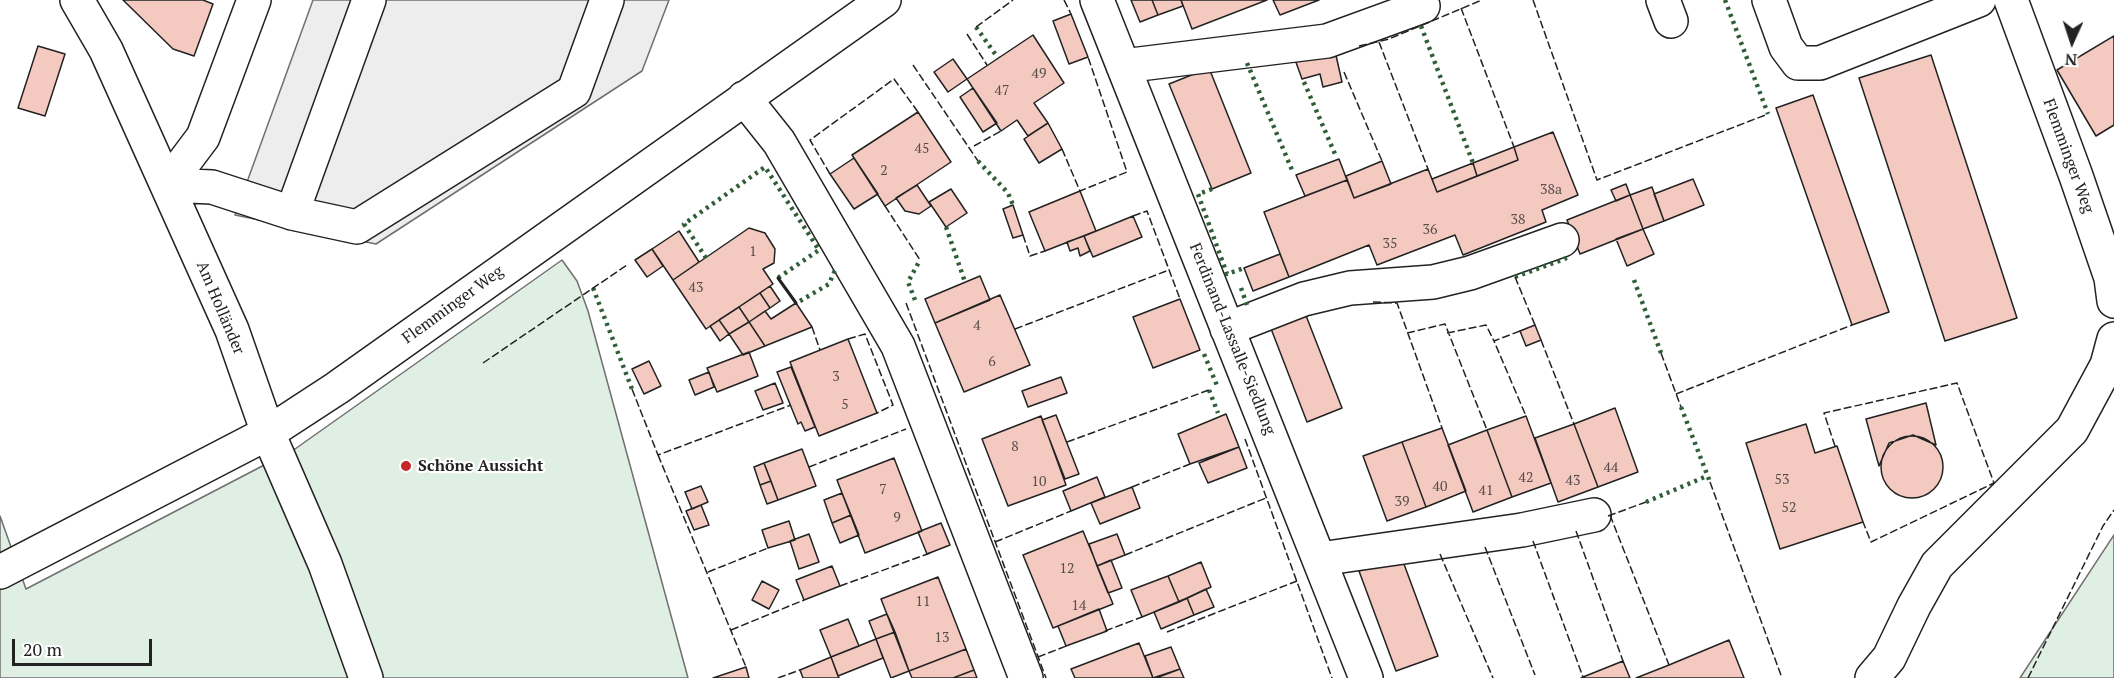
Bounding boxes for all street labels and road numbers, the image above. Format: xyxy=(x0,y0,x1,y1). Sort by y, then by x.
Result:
street label: Flemminger Weg xyxy=(2038,96,2098,216)
street label: Ferdinand-Lassalle-Siedlung xyxy=(1185,240,1279,438)
street label: Am Holländer xyxy=(192,258,248,358)
street label: Flemminger Weg xyxy=(399,262,507,348)

